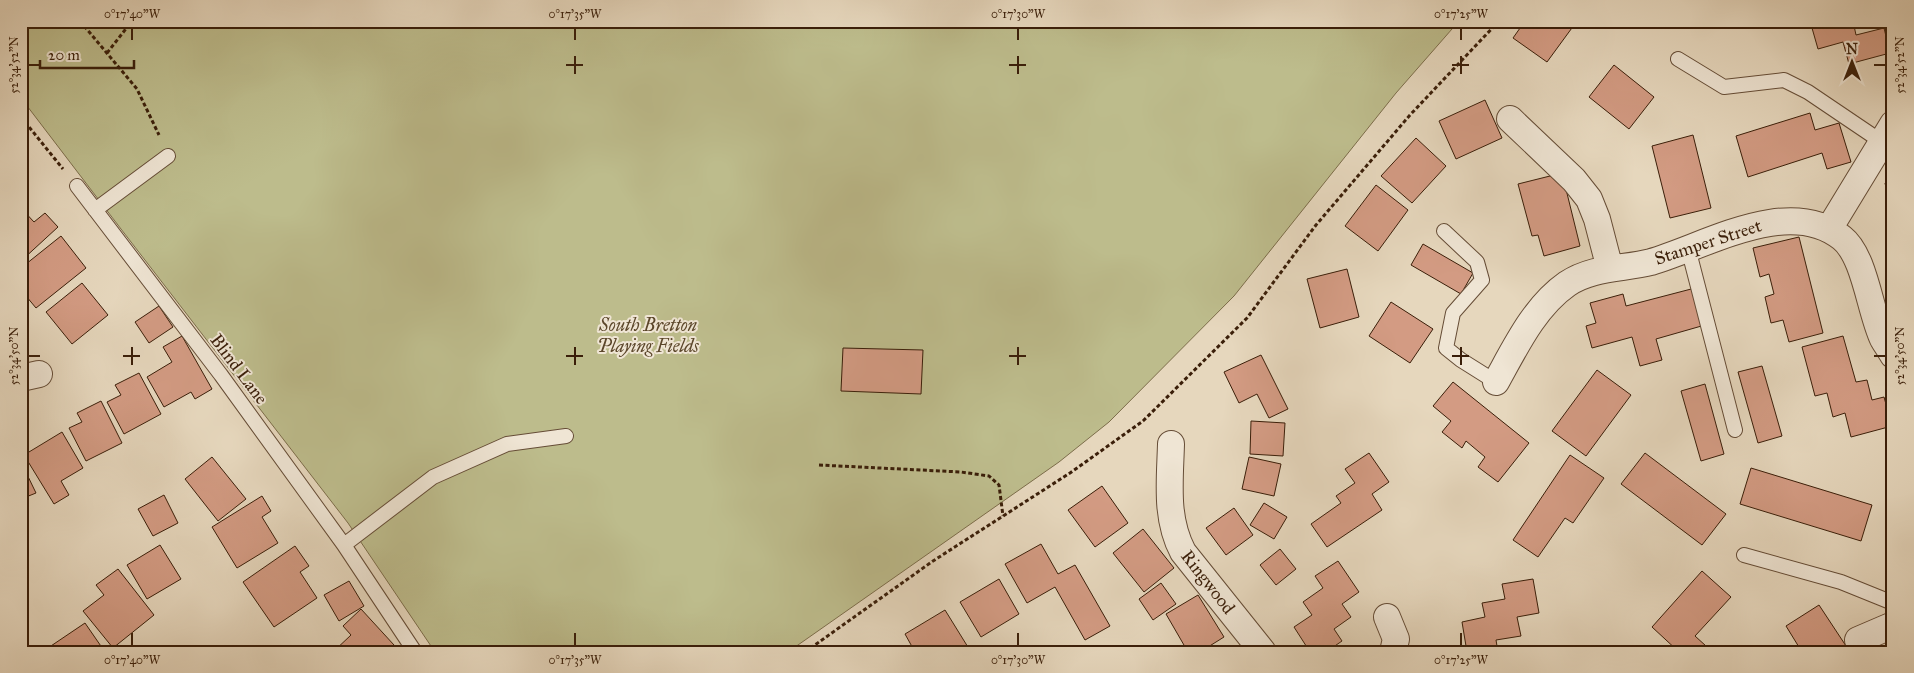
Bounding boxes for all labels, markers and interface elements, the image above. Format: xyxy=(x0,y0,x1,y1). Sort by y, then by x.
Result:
text: 0°17'40"W xyxy=(104,7,161,21)
text: 0°17'35"W xyxy=(549,7,602,21)
text: 0°17'30"W xyxy=(991,7,1046,21)
text: 0°17'25"W xyxy=(1434,7,1489,21)
text: 52°34'52"N xyxy=(7,36,21,94)
text: 52°34'52"N xyxy=(1893,36,1907,94)
scale bar xyxy=(40,38,134,70)
north arrow xyxy=(1826,38,1876,88)
text: N xyxy=(1846,41,1858,58)
text: 20 m xyxy=(48,46,80,64)
street label: Stamper Street xyxy=(1652,214,1765,270)
park label: South Bretton Playing Fields xyxy=(597,314,700,357)
text: 52°34'50"N xyxy=(7,327,21,385)
text: 52°34'50"N xyxy=(1893,327,1907,385)
street label: Blind Lane xyxy=(205,329,273,409)
street label: Ringwood xyxy=(1175,546,1240,619)
text: 0°17'40"W xyxy=(104,653,161,667)
text: 0°17'35"W xyxy=(549,653,602,667)
text: 0°17'30"W xyxy=(991,653,1046,667)
text: 0°17'25"W xyxy=(1434,653,1489,667)

